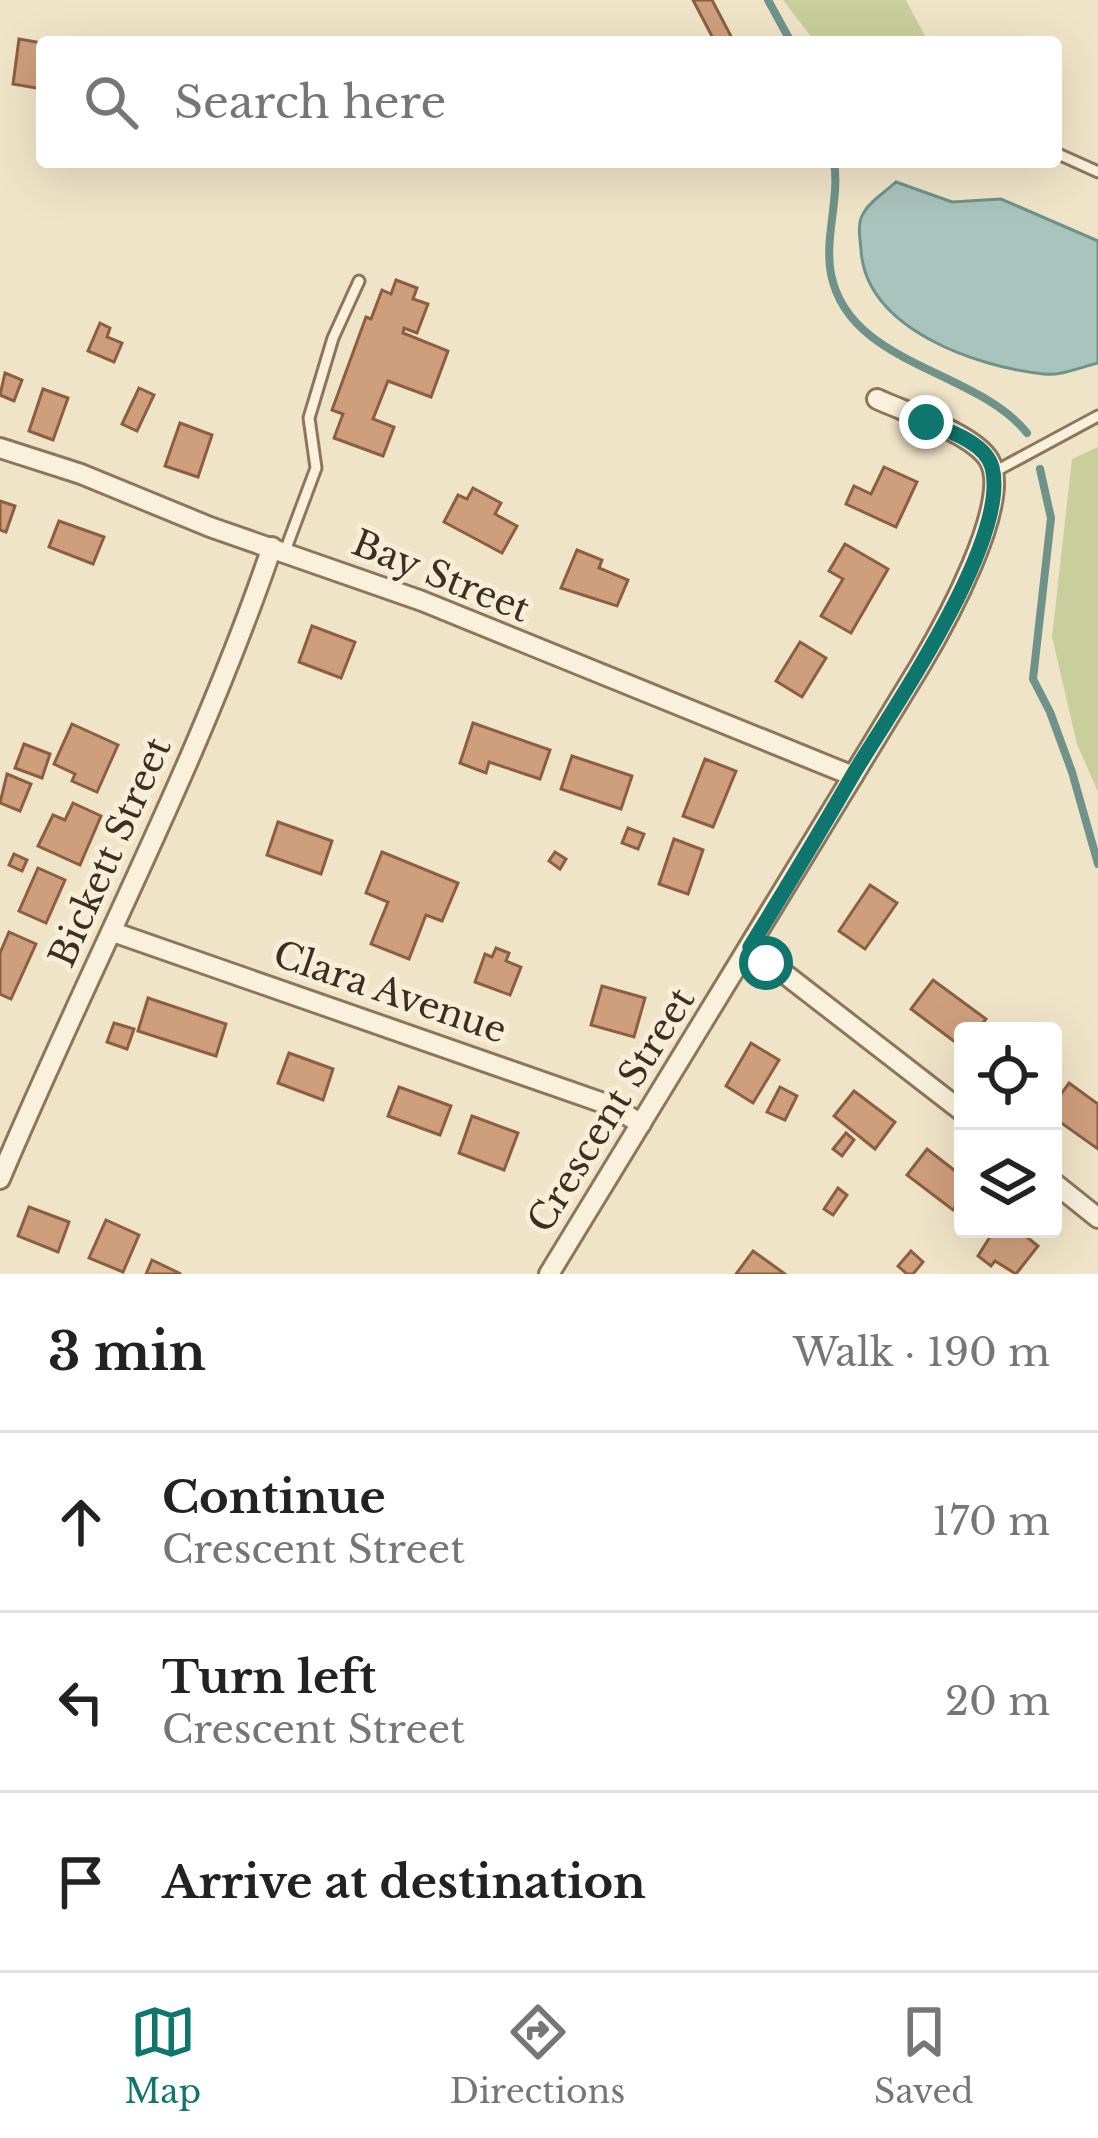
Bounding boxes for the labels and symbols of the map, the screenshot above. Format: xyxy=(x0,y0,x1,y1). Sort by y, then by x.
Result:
route end xyxy=(899,395,953,449)
street label: Bay Street xyxy=(346,520,537,632)
street label: Bickett Street xyxy=(39,730,181,974)
street label: Clara Avenue xyxy=(268,931,512,1053)
route start xyxy=(739,936,793,990)
street label: Crescent Street xyxy=(518,979,704,1240)

